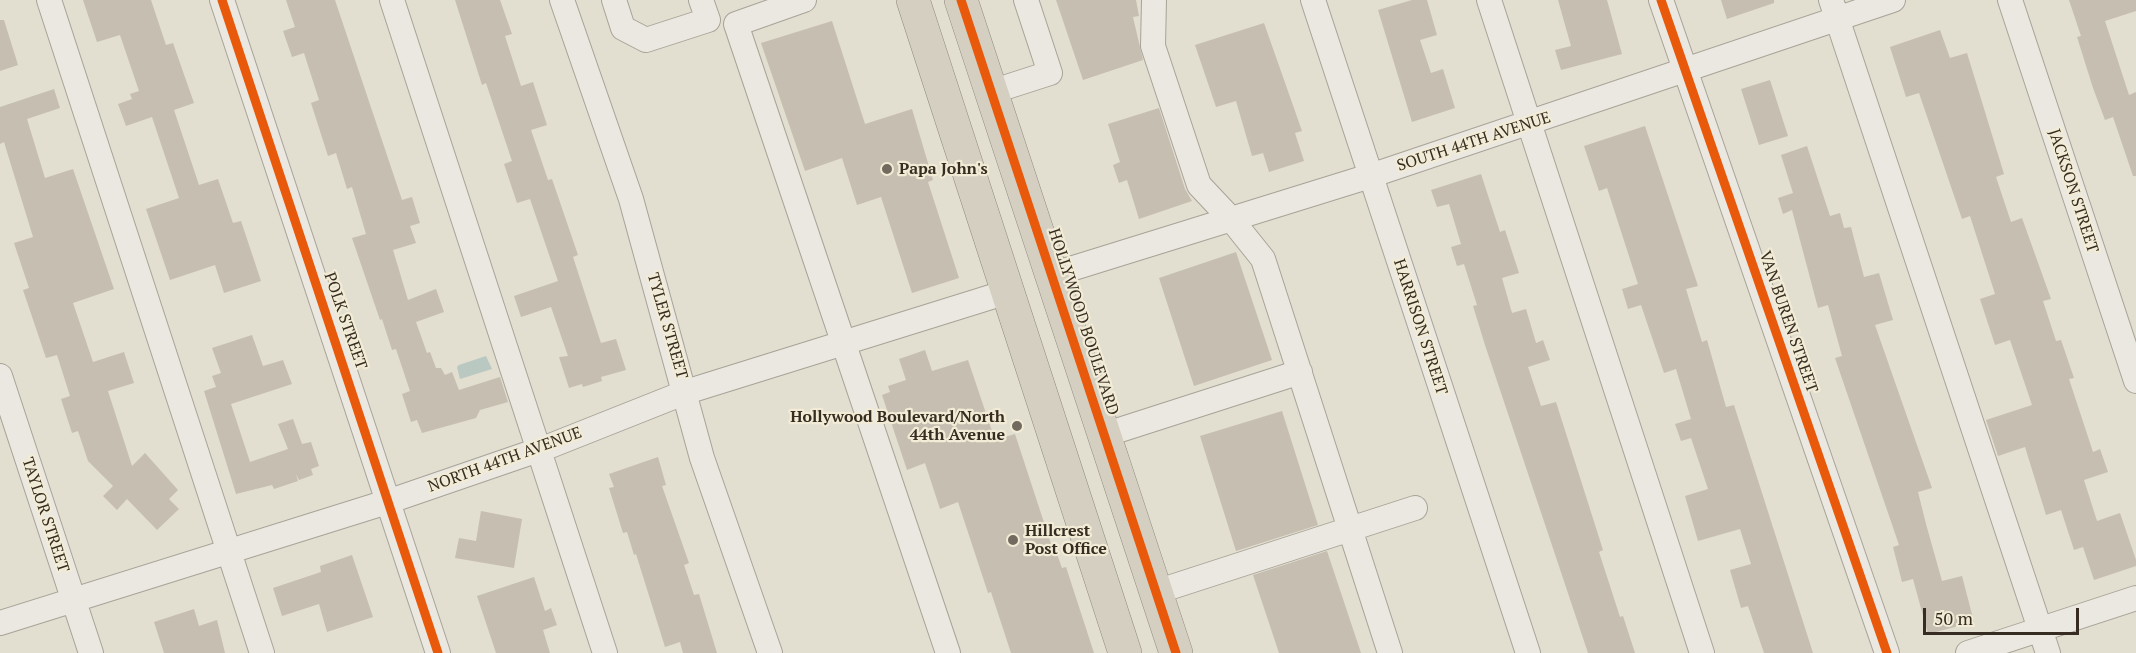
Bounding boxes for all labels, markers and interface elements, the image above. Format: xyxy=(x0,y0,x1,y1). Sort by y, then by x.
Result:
street label: SOUTH 44TH AVENUE xyxy=(1395,108,1553,176)
street label: JACKSON STREET xyxy=(2044,127,2102,255)
place label: Papa John's xyxy=(899,159,988,179)
marker: Papa John's xyxy=(880,162,894,176)
street label: HOLLYWOOD BOULEVARD xyxy=(1044,226,1122,418)
street label: VAN BUREN STREET xyxy=(1755,249,1821,395)
street label: HARRISON STREET xyxy=(1389,257,1451,397)
street label: POLK STREET xyxy=(319,270,371,372)
street label: TYLER STREET xyxy=(643,271,691,381)
place label: Hollywood Boulevard/North 44th Avenue xyxy=(790,407,1005,445)
marker: Hollywood Boulevard/North 44th Avenue xyxy=(1010,419,1024,433)
street label: NORTH 44TH AVENUE xyxy=(426,423,584,497)
street label: TAYLOR STREET xyxy=(17,455,73,575)
place label: Hillcrest Post Office xyxy=(1025,521,1107,559)
marker: Hillcrest Post Office xyxy=(1006,533,1020,547)
scale bar xyxy=(1926,596,2082,634)
text: 50 m xyxy=(1934,606,1973,630)

